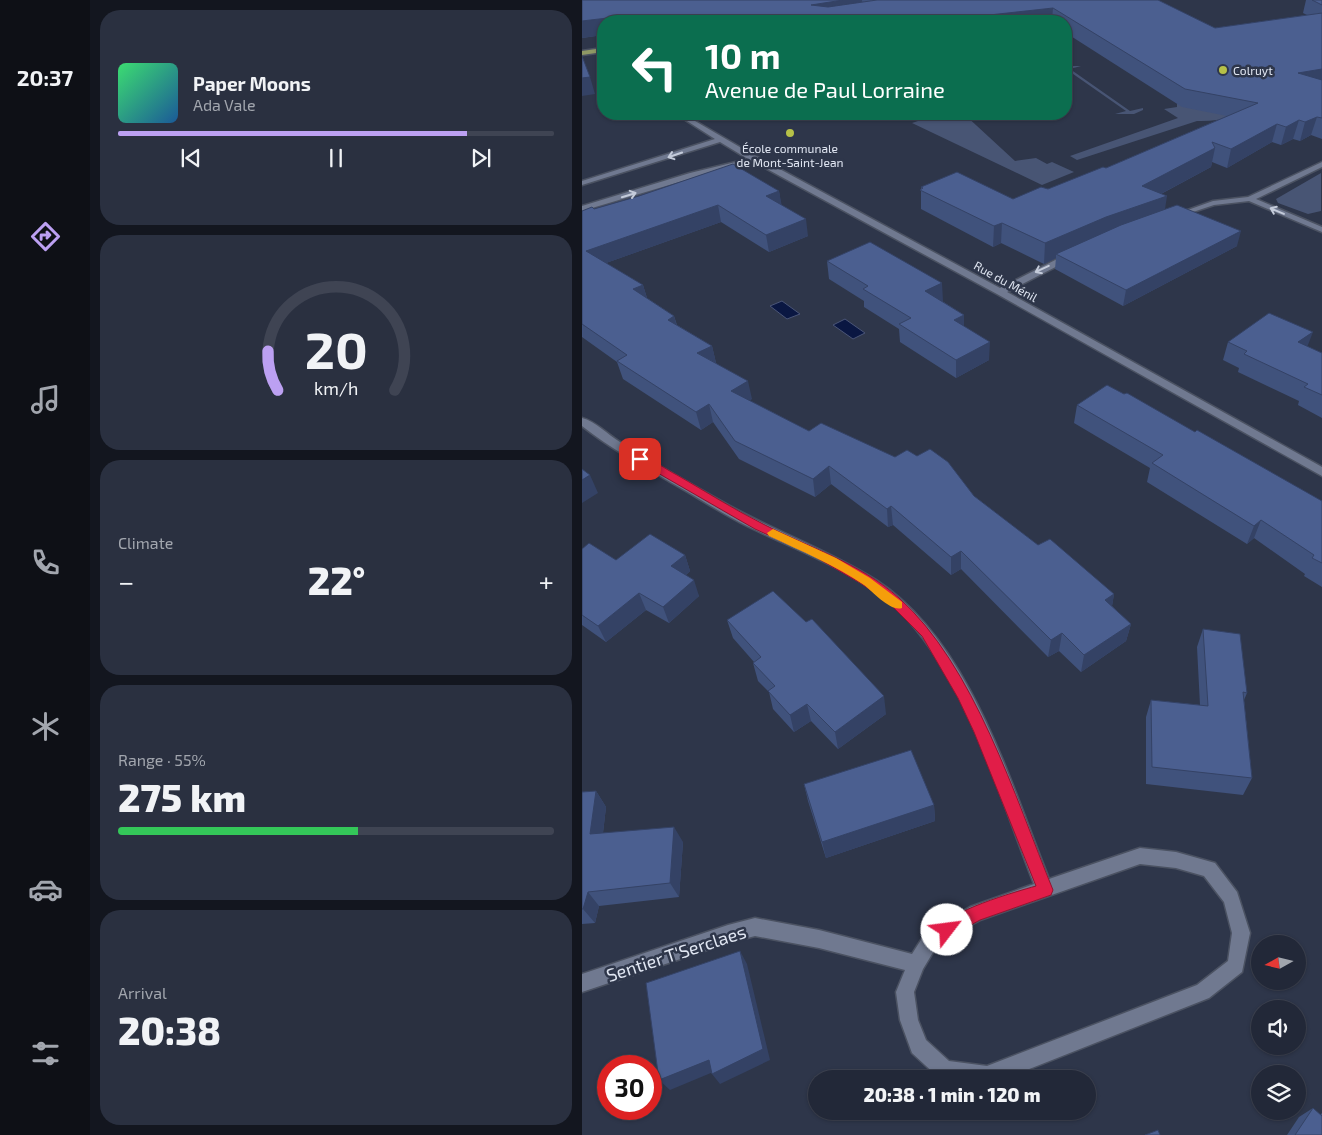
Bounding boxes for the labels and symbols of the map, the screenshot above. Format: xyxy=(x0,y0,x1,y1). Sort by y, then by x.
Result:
place label: Colruyt xyxy=(1233,63,1273,77)
marker: Colruyt xyxy=(1217,64,1229,76)
marker: École communale de Mont-Saint-Jean xyxy=(784,127,796,139)
place label: École communale de Mont-Saint-Jean xyxy=(737,141,843,169)
one-way arrow xyxy=(667,151,683,161)
one-way arrow xyxy=(620,189,636,199)
one-way arrow xyxy=(1270,205,1285,215)
street label: Rue du Ménil xyxy=(972,258,1040,304)
one-way arrow xyxy=(1035,265,1050,275)
pin xyxy=(619,438,661,480)
position arrow xyxy=(920,903,972,955)
street label: Sentier T'Serclaes xyxy=(603,920,749,986)
north arrow xyxy=(1251,935,1306,990)
speed limit sign: 30 xyxy=(597,1055,662,1120)

